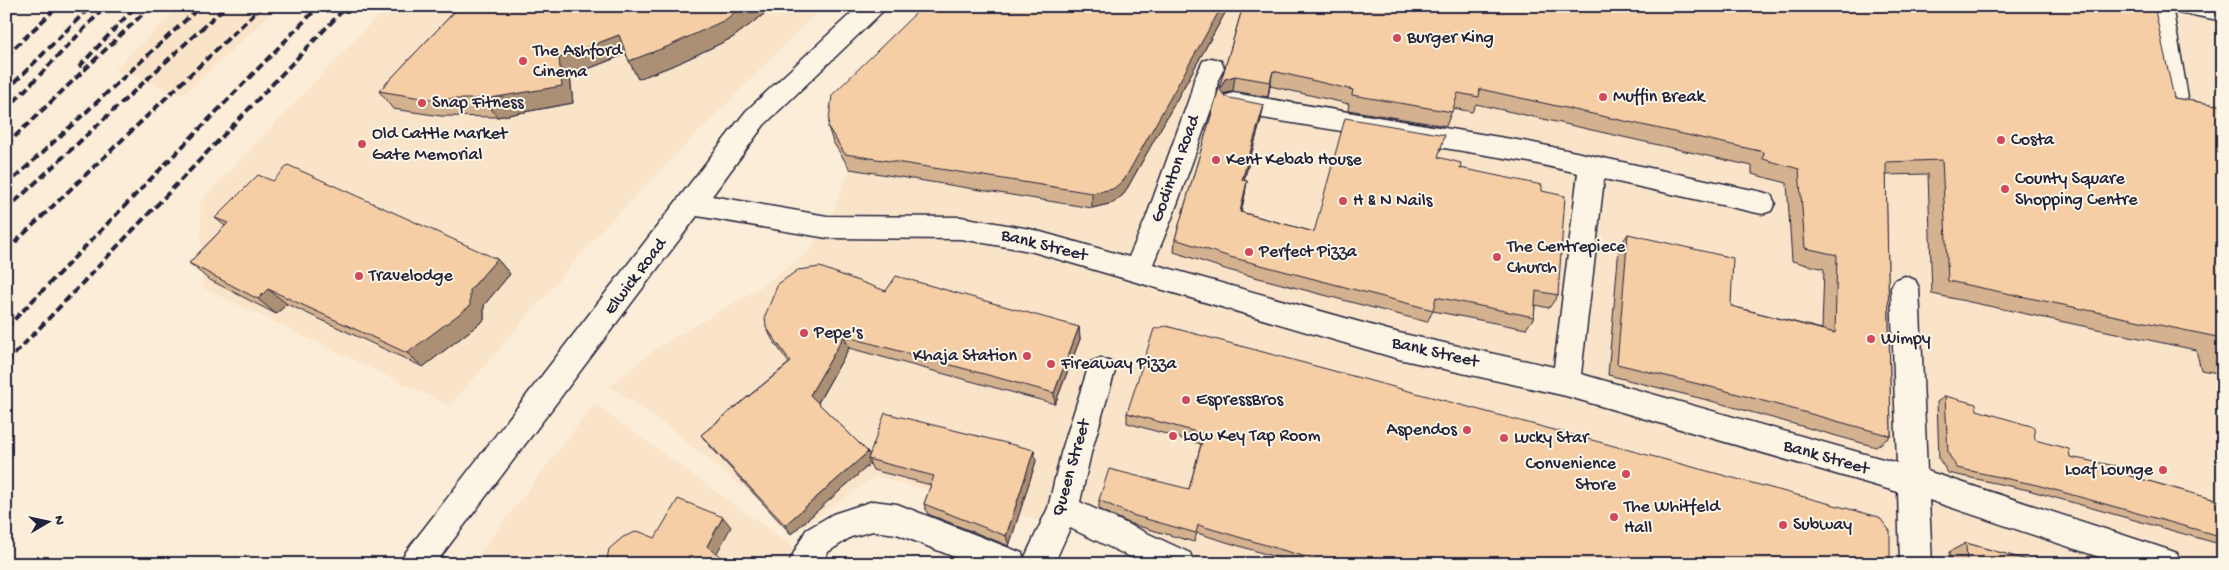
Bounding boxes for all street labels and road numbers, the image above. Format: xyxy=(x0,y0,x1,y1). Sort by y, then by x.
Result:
street label: Godinton Road xyxy=(1147,111,1206,225)
street label: Bank Street xyxy=(998,225,1091,267)
street label: Elwick Road xyxy=(600,233,673,320)
street label: Bank Street xyxy=(1389,333,1482,374)
street label: Queen Street xyxy=(1048,415,1096,519)
street label: Bank Street xyxy=(1780,435,1873,481)

